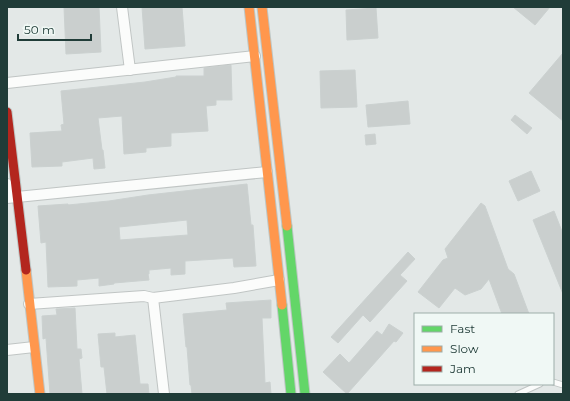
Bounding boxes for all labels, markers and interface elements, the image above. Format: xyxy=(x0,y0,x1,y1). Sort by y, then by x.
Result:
scale bar xyxy=(18,16,91,42)
text: 50 m xyxy=(24,22,55,37)
legend xyxy=(414,313,554,385)
text: Fast xyxy=(450,321,475,336)
text: Slow xyxy=(450,341,479,356)
text: Jam xyxy=(449,361,476,376)

